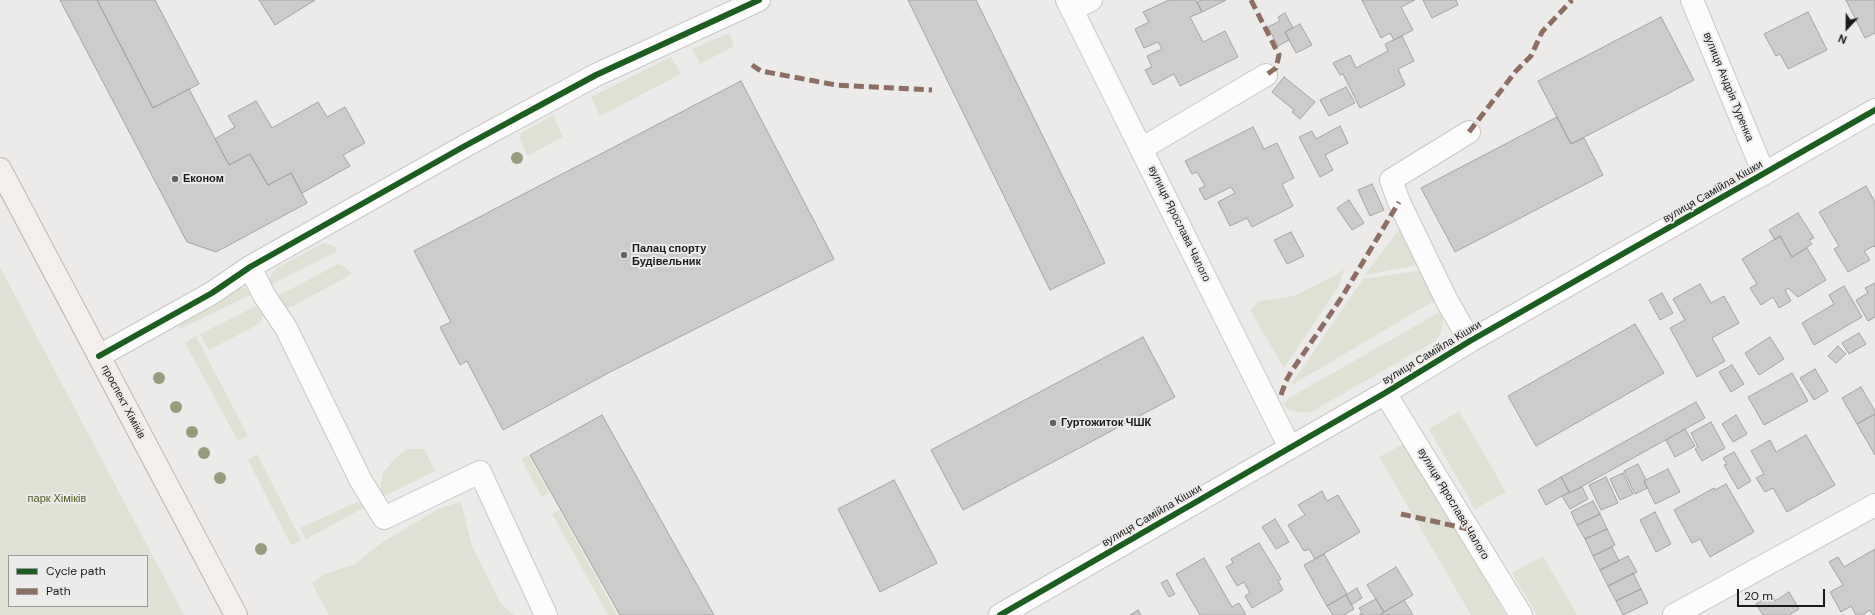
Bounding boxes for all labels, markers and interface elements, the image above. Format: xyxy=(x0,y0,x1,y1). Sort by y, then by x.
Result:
north arrow xyxy=(1827,8,1867,48)
street label: вулиця Андрія Туренка xyxy=(1700,30,1756,144)
text: N xyxy=(1836,31,1849,47)
street label: вулиця Самійла Кішки xyxy=(1661,158,1765,226)
street label: вулиця Ярослава Чалого xyxy=(1145,164,1213,284)
place label: Економ xyxy=(183,172,224,186)
marker: Економ xyxy=(170,174,180,184)
place label: Палац спорту Будівельник xyxy=(632,242,706,268)
marker: Палац спорту Будівельник xyxy=(619,250,629,260)
street label: вулиця Самійла Кішки xyxy=(1380,318,1484,388)
street label: проспект Хіміків xyxy=(98,363,148,441)
place label: Гуртожиток ЧШК xyxy=(1061,416,1151,430)
marker: Гуртожиток ЧШК xyxy=(1048,418,1058,428)
street label: вулиця Ярослава Чалого xyxy=(1414,446,1492,562)
street label: вулиця Самійла Кішки xyxy=(1100,482,1204,550)
park label: парк Хіміків xyxy=(28,492,86,506)
legend xyxy=(8,555,148,607)
text: Cycle path xyxy=(46,563,106,579)
scale bar xyxy=(1739,581,1827,607)
text: Path xyxy=(46,583,71,599)
text: 20 m xyxy=(1744,588,1773,604)

